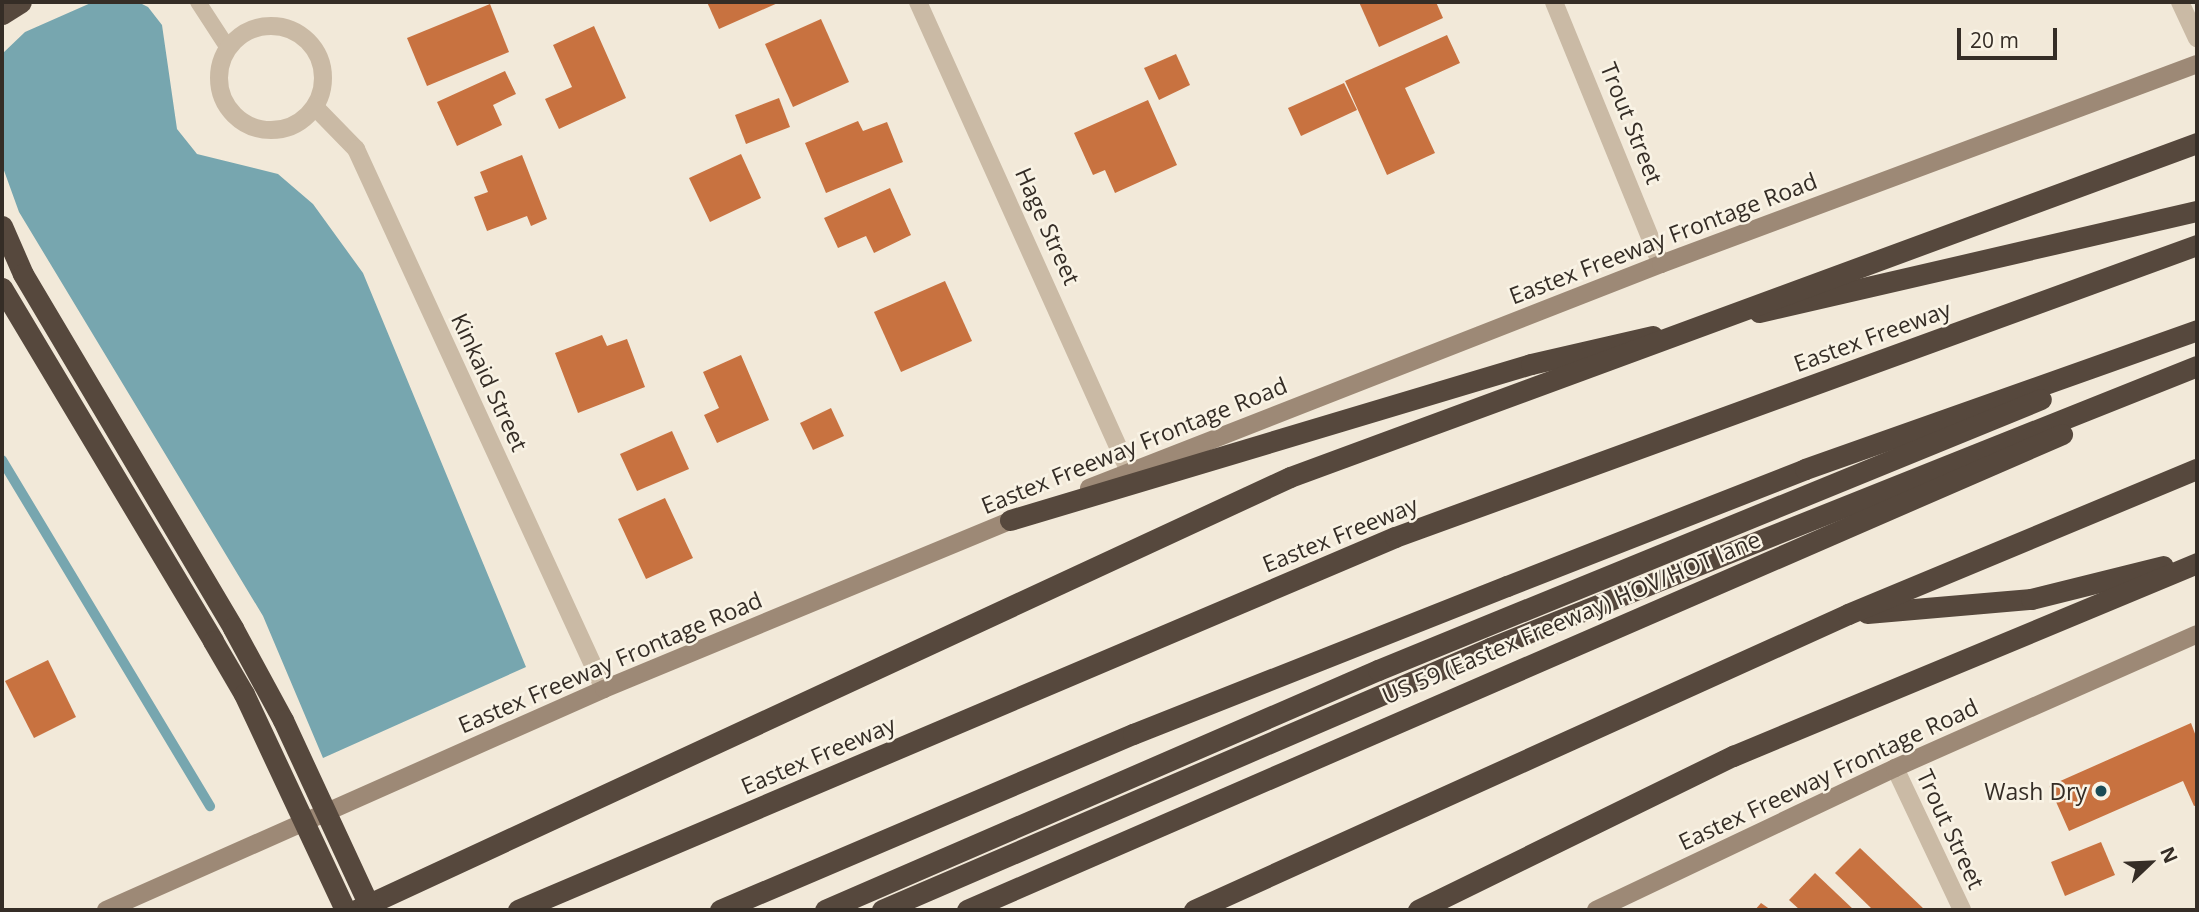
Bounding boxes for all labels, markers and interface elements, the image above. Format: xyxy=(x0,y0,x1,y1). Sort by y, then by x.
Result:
scale bar xyxy=(1961,14,2061,58)
text: 20 m xyxy=(1970,26,2019,54)
street label: Trout Street xyxy=(1595,58,1669,188)
street label: Hage Street xyxy=(1010,163,1086,289)
street label: Eastex Freeway Frontage Road xyxy=(1505,166,1821,310)
street label: Eastex Freeway xyxy=(1790,295,1954,377)
street label: Kinkaid Street xyxy=(446,309,534,455)
street label: Eastex Freeway Frontage Road xyxy=(977,371,1291,519)
street label: Eastex Freeway xyxy=(1258,490,1422,578)
street label: US 59 (Eastex Freeway) HOV/HOT lane xyxy=(1378,525,1764,709)
street label: Eastex Freeway Frontage Road xyxy=(454,585,766,739)
street label: Eastex Freeway Frontage Road xyxy=(1674,692,1982,856)
street label: Eastex Freeway xyxy=(737,710,899,800)
street label: Trout Street xyxy=(1911,765,1991,893)
place label: Wash Dry xyxy=(1984,777,2087,805)
marker: Wash Dry xyxy=(2093,783,2109,799)
north arrow xyxy=(2115,828,2185,898)
text: N xyxy=(2154,843,2184,867)

